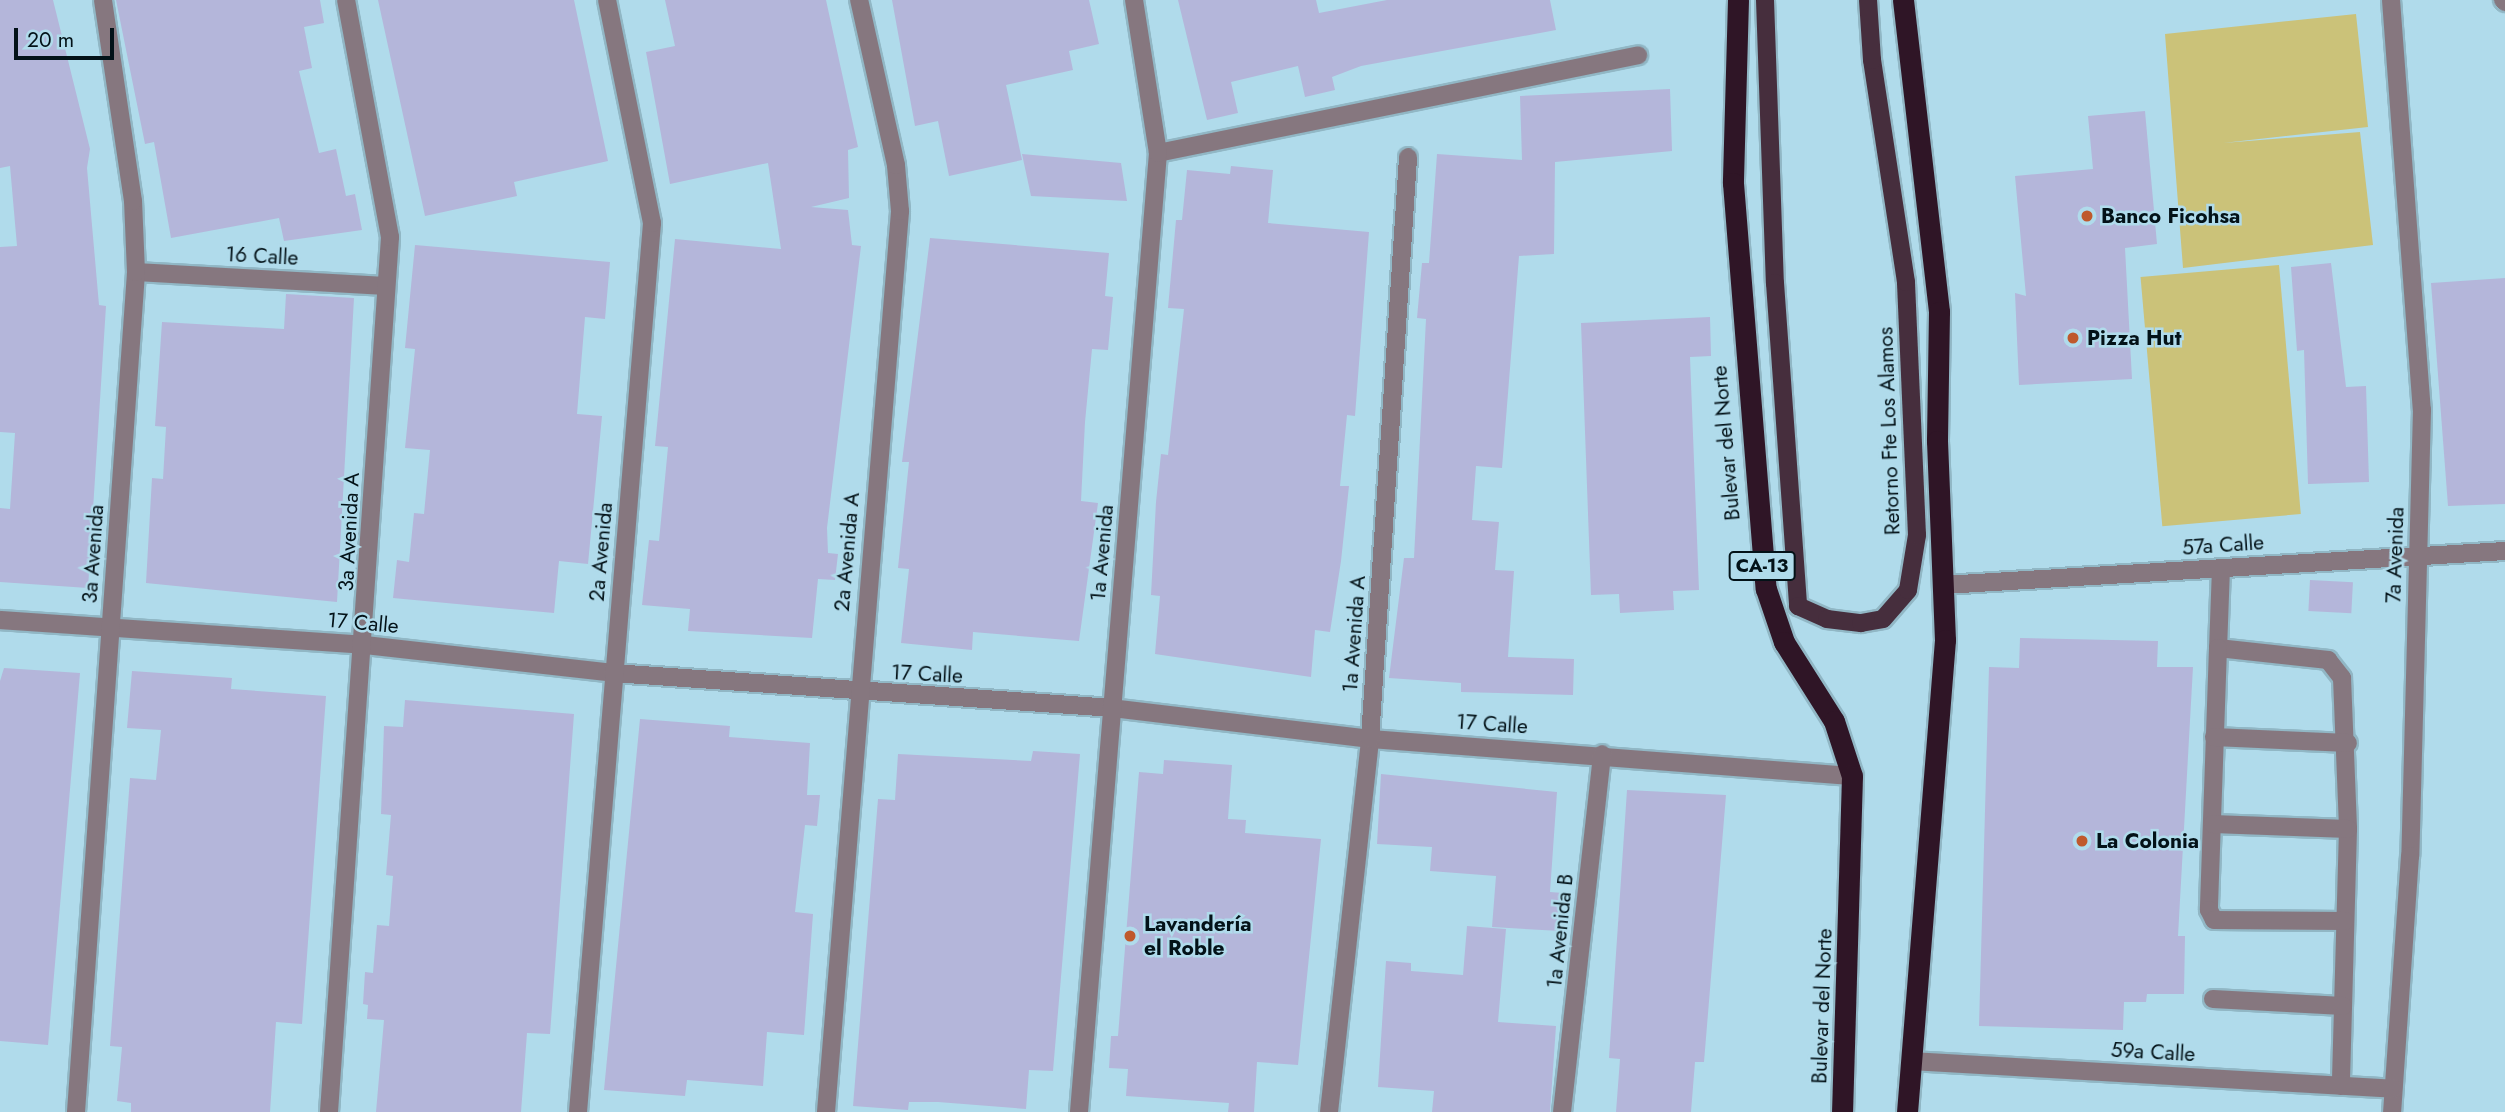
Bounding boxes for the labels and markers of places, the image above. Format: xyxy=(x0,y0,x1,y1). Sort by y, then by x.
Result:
place label: Banco Ficohsa xyxy=(2101,203,2240,229)
marker: Banco Ficohsa xyxy=(2079,208,2095,224)
place label: Pizza Hut xyxy=(2087,325,2181,351)
marker: Pizza Hut xyxy=(2065,330,2081,346)
place label: La Colonia xyxy=(2096,828,2199,854)
marker: La Colonia xyxy=(2074,833,2090,849)
place label: Lavandería el Roble xyxy=(1144,911,1251,961)
marker: Lavandería el Roble xyxy=(1122,928,1138,944)

